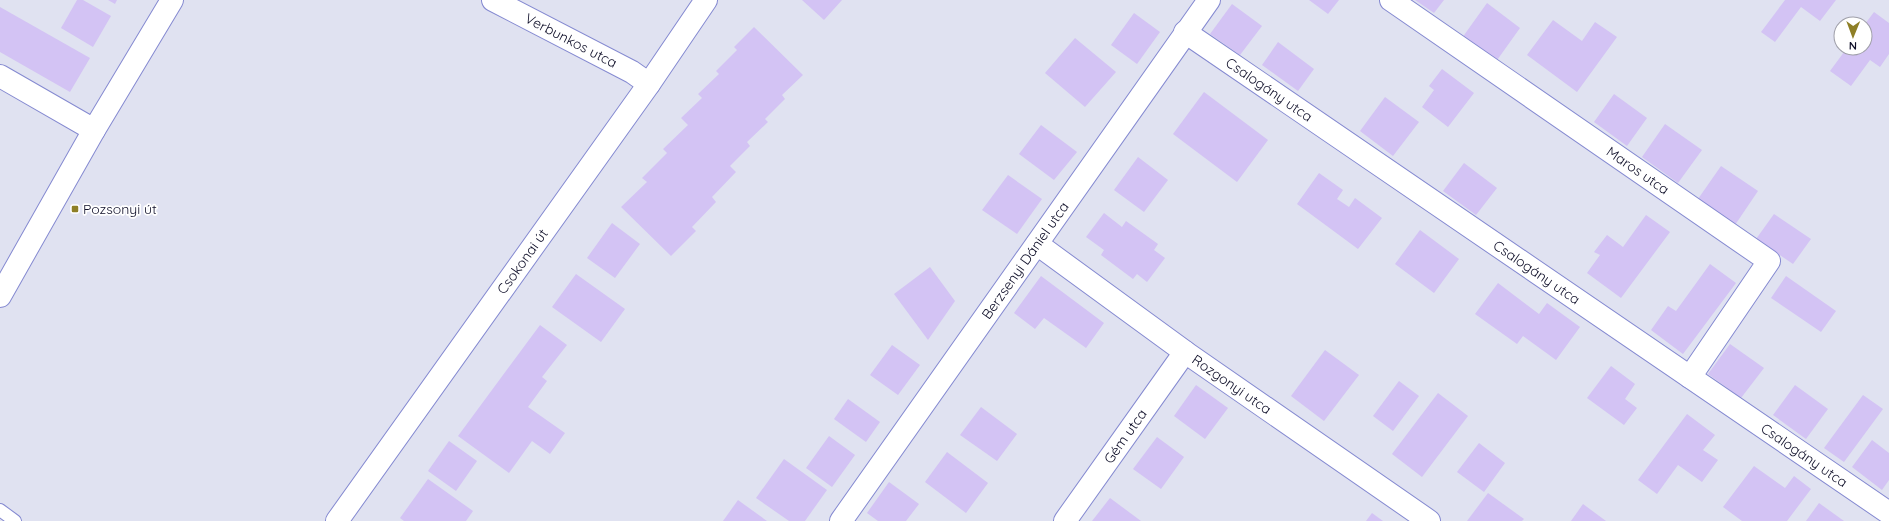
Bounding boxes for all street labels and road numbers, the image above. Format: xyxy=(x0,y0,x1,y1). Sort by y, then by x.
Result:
street label: Verbunkos utca xyxy=(522,9,620,72)
street label: Csalogány utca xyxy=(1222,54,1316,126)
street label: Maros utca xyxy=(1603,142,1673,198)
street label: Berzsenyi Dániel utca xyxy=(977,198,1073,323)
street label: Csokonai út xyxy=(493,225,552,298)
street label: Csalogány utca xyxy=(1490,236,1584,308)
street label: Rozgonyi utca xyxy=(1189,351,1275,418)
street label: Gém utca xyxy=(1100,405,1151,467)
street label: Csalogány utca xyxy=(1757,419,1851,491)

